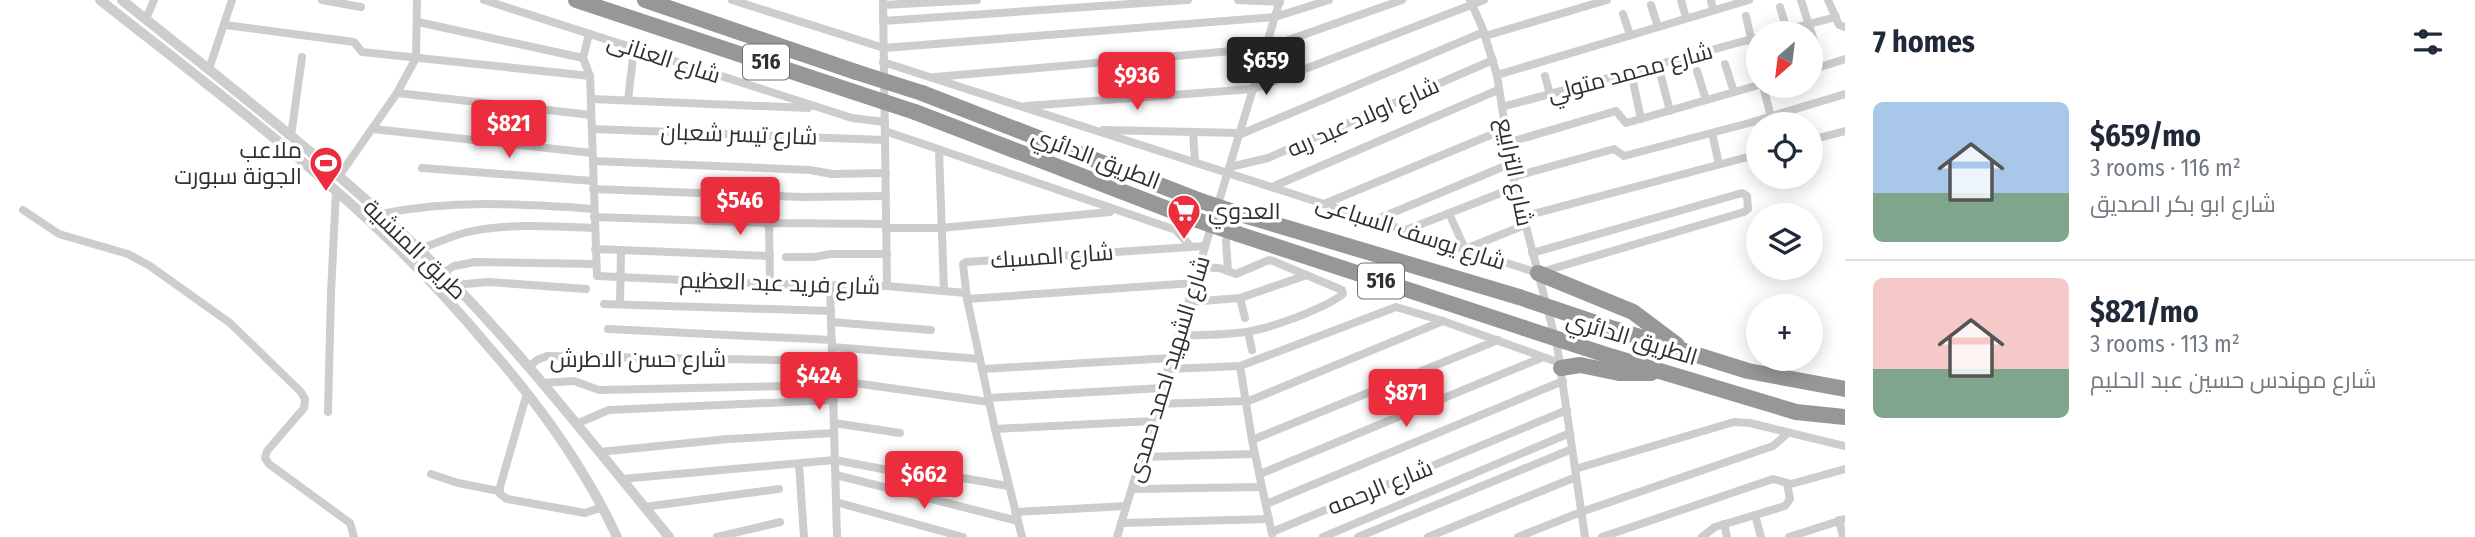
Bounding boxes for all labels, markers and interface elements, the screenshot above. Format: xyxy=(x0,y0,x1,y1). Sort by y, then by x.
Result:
north arrow xyxy=(1746,21,1824,98)
map controls xyxy=(1746,21,1823,371)
icon: filters xyxy=(2409,23,2447,61)
text: 7 homes xyxy=(1873,24,1975,60)
street label: شارع العنانى xyxy=(603,27,724,91)
street label: شارع محمد متولي xyxy=(1544,36,1717,111)
pin: $659 xyxy=(1225,38,1307,97)
road number: 516 xyxy=(743,44,789,80)
text: $659 xyxy=(1243,46,1289,74)
pin: $936 xyxy=(1096,52,1178,112)
text: $936 xyxy=(1114,61,1160,89)
street label: شارع اولاد عبد ربه xyxy=(1283,71,1444,165)
pin: $821 xyxy=(468,100,550,160)
text: $821 xyxy=(487,109,531,137)
button: locate xyxy=(1746,112,1823,189)
street label: شارع الترابيع xyxy=(1489,115,1539,229)
street label: شارع تيسر شعبان xyxy=(660,117,818,153)
text: $659/mo xyxy=(2090,118,2201,154)
street label: الطريق الدائري xyxy=(1026,121,1164,199)
icon: home xyxy=(1929,130,2013,214)
place label: ملاعب الجونة سبورت xyxy=(174,136,302,190)
sports icon: ملاعب الجونة سبورت xyxy=(307,144,345,193)
text: 3 rooms · 116 m² xyxy=(2090,154,2241,182)
pin: $546 xyxy=(699,177,781,237)
text: $546 xyxy=(717,186,763,214)
street label: شارع يوسف السباعى xyxy=(1312,188,1509,278)
text: شارع ابو بكر الصديق xyxy=(2090,190,2276,218)
supermarket icon: العدوي xyxy=(1165,192,1203,241)
street label: طريق المنشية xyxy=(358,193,472,305)
place label: العدوي xyxy=(1208,197,1281,229)
button: layers xyxy=(1746,203,1823,280)
street label: شارع المسبك xyxy=(990,238,1115,276)
street label: شارع الشهيد احمد حمدى xyxy=(1120,252,1218,486)
road number: 516 xyxy=(1358,264,1404,298)
street label: شارع فريد عبد العظيم xyxy=(679,266,881,302)
button: + xyxy=(1746,294,1823,371)
text: $821/mo xyxy=(2090,294,2199,330)
street label: الطريق الدائري xyxy=(1562,305,1701,375)
icon: home xyxy=(1929,306,2013,390)
text: 3 rooms · 113 m² xyxy=(2090,330,2240,358)
street label: شارع حسن الاطرش xyxy=(550,345,726,375)
pin: $424 xyxy=(778,352,860,412)
text: $424 xyxy=(796,361,842,389)
text: شارع مهندس حسين عبد الحليم xyxy=(2090,366,2376,394)
pin: $871 xyxy=(1365,370,1447,429)
text: $871 xyxy=(1385,378,1427,406)
pin: $662 xyxy=(883,452,965,511)
street label: شارع الرحمه xyxy=(1323,453,1437,523)
text: $662 xyxy=(901,460,947,488)

